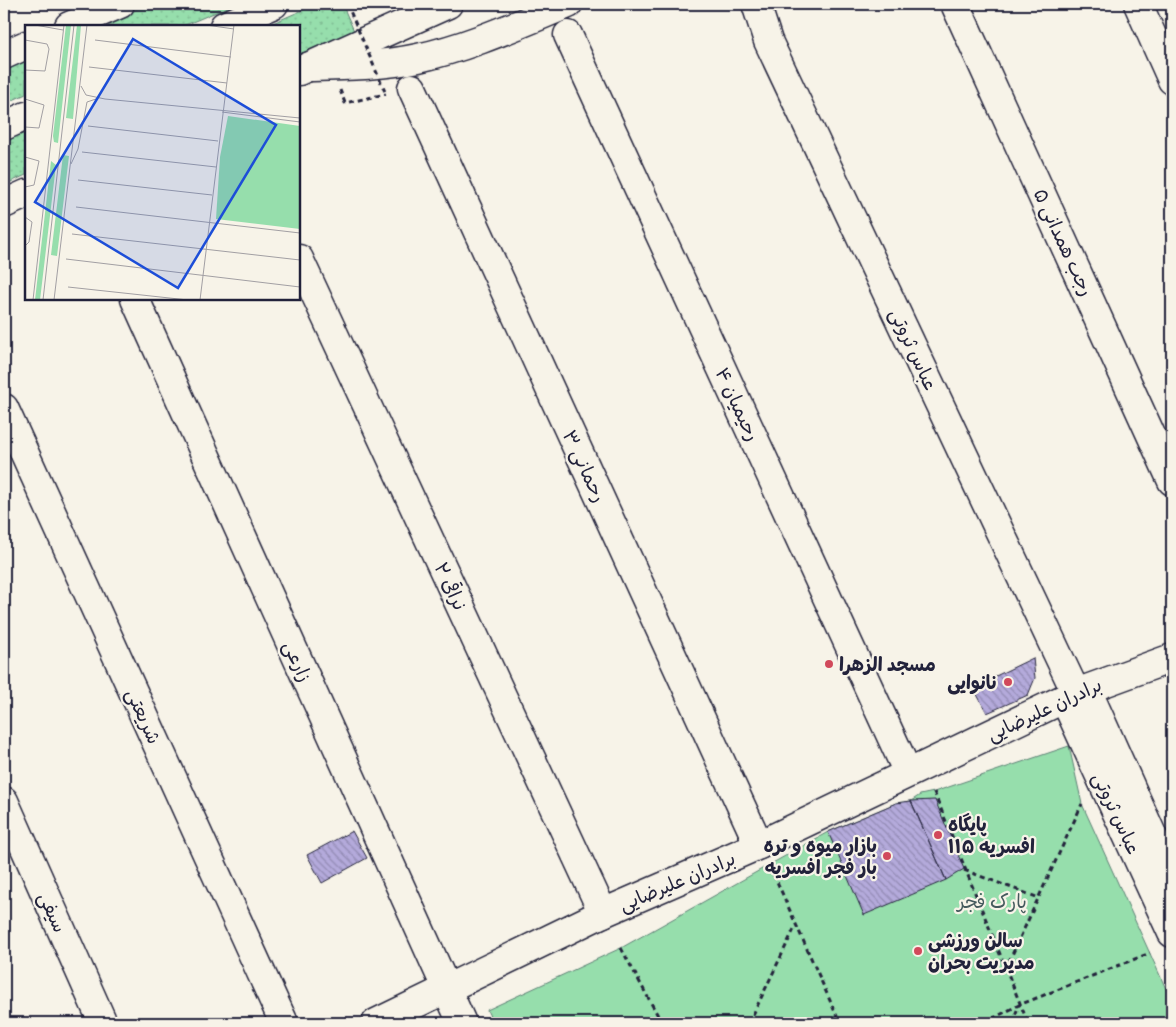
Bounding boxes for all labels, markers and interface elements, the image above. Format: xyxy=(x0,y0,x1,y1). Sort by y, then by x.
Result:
inset map xyxy=(25,25,300,300)
street label: رجب همدانی ۵ xyxy=(1026,186,1096,301)
street label: عباس ثروتی xyxy=(882,306,940,395)
street label: رحیمیان ۴ xyxy=(708,365,762,446)
street label: رحمانی ۳ xyxy=(555,428,609,507)
street label: نراقی ۲ xyxy=(427,558,472,615)
street label: زارعی xyxy=(276,638,314,687)
place label: مسجد الزهرا xyxy=(839,656,936,679)
marker: مسجد الزهرا xyxy=(823,658,835,670)
place label: نانوایی xyxy=(947,674,998,697)
street label: برادران علیرضایی xyxy=(984,675,1107,749)
marker: نانوایی xyxy=(1002,676,1014,688)
street label: شریعتی xyxy=(118,686,163,749)
street label: عباس ثروتی xyxy=(1085,770,1143,859)
place label: پایگاه ۱۱۵ افسریه xyxy=(948,813,1035,861)
marker: پایگاه ۱۱۵ افسریه xyxy=(932,829,944,841)
place label: بازار میوه و تره بار فجر افسریه xyxy=(763,837,877,882)
street label: برادران علیرضایی xyxy=(617,849,740,919)
marker: بازار میوه و تره بار فجر افسریه xyxy=(881,850,893,862)
street label: سیفی xyxy=(31,890,69,937)
park label: پارک فجر xyxy=(955,893,1027,916)
place label: سالن ورزشی مدیریت بحران xyxy=(928,932,1035,977)
marker: سالن ورزشی مدیریت بحران xyxy=(912,945,924,957)

